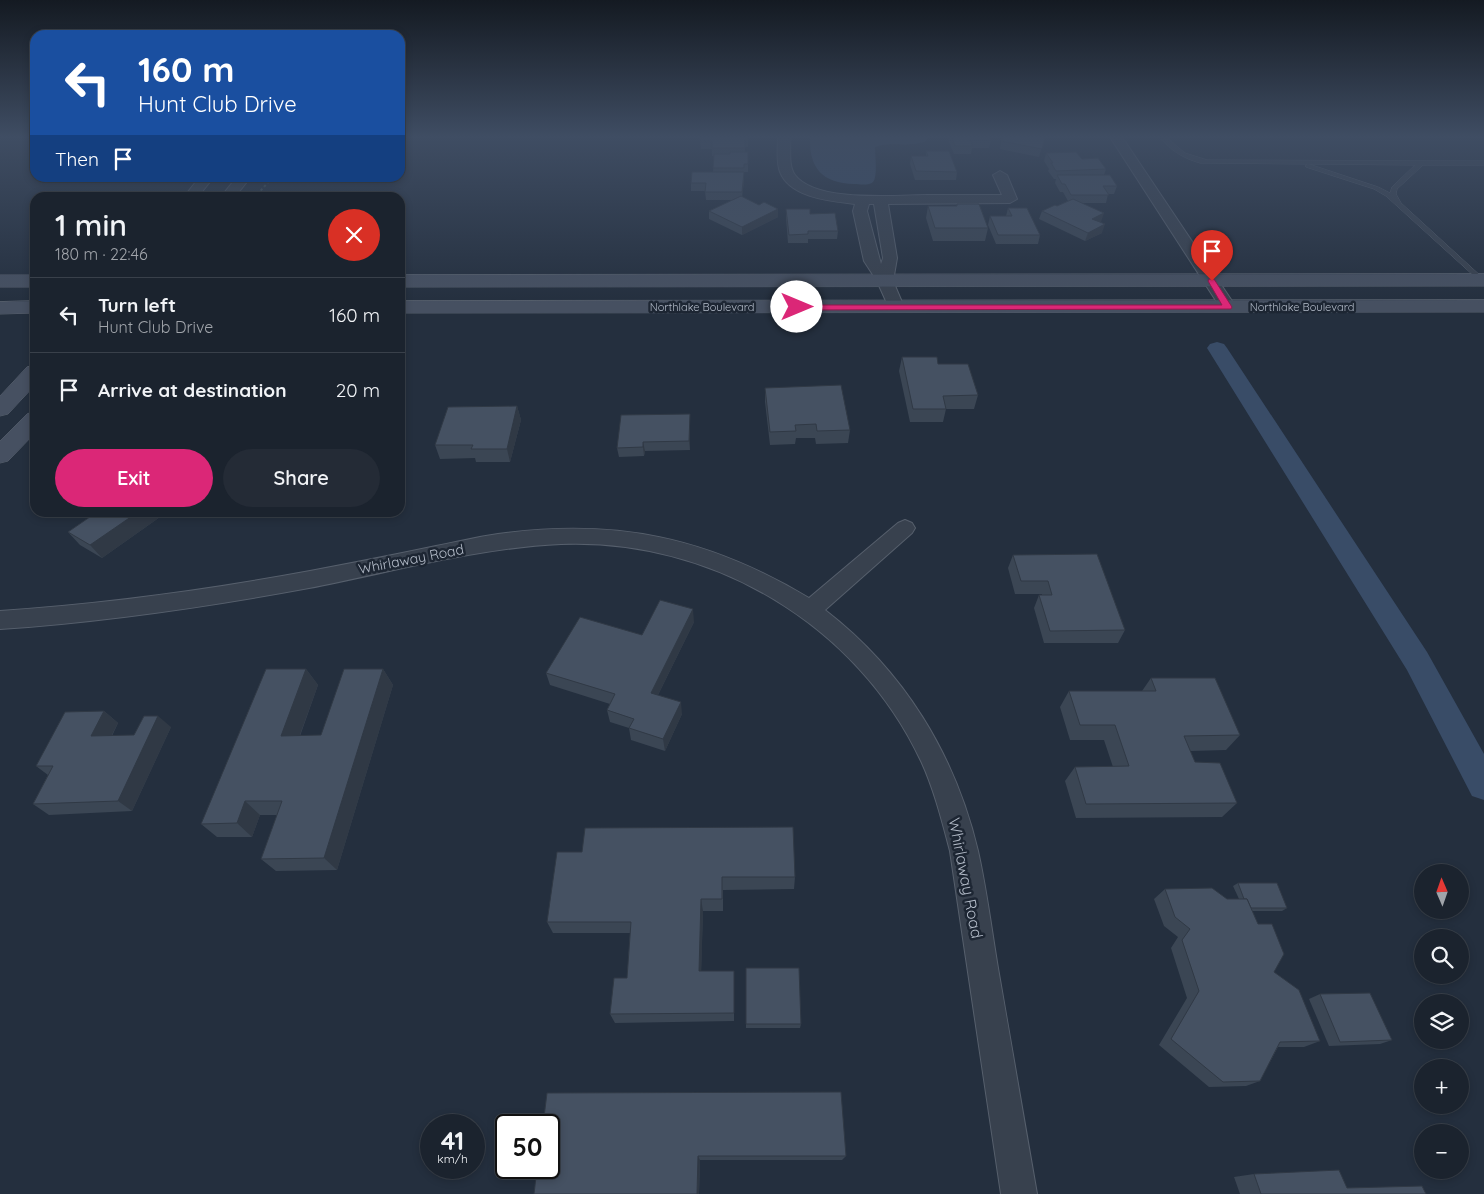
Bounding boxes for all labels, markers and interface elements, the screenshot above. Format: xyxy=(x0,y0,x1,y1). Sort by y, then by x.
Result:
text: 160 m xyxy=(138,47,235,91)
icon: left xyxy=(55,50,120,115)
text: Hunt Club Drive xyxy=(138,90,297,118)
icon: arrive xyxy=(109,145,137,173)
text: Then xyxy=(55,147,99,171)
text: 1 min xyxy=(55,206,127,244)
button: close xyxy=(328,209,380,261)
pin xyxy=(1191,230,1233,281)
icon: arrive xyxy=(1198,237,1226,265)
text: 180 m · 22:46 xyxy=(55,244,148,264)
position arrow xyxy=(770,280,822,332)
text: Turn left xyxy=(98,293,176,317)
street label: Northlake Boulevard xyxy=(650,300,754,314)
street label: Northlake Boulevard xyxy=(1250,300,1354,314)
icon: left xyxy=(55,301,83,329)
text: 160 m xyxy=(329,303,380,327)
text: Hunt Club Drive xyxy=(98,317,213,337)
icon: arrive xyxy=(55,376,83,404)
text: Arrive at destination xyxy=(98,378,287,402)
text: 20 m xyxy=(336,378,380,402)
button: Exit xyxy=(55,449,213,507)
button: Share xyxy=(223,449,380,507)
street label: Whirlaway Road xyxy=(357,540,465,578)
street label: Whirlaway Road xyxy=(945,816,987,940)
north arrow xyxy=(1414,864,1469,919)
map controls xyxy=(1414,864,1469,1179)
button: search xyxy=(1414,929,1469,984)
button: layers xyxy=(1414,994,1469,1049)
button: + xyxy=(1414,1059,1469,1114)
speed limit sign: 50 xyxy=(495,1114,560,1179)
button: − xyxy=(1414,1124,1469,1179)
text: 41 xyxy=(441,1125,464,1156)
text: km/h xyxy=(437,1151,468,1166)

